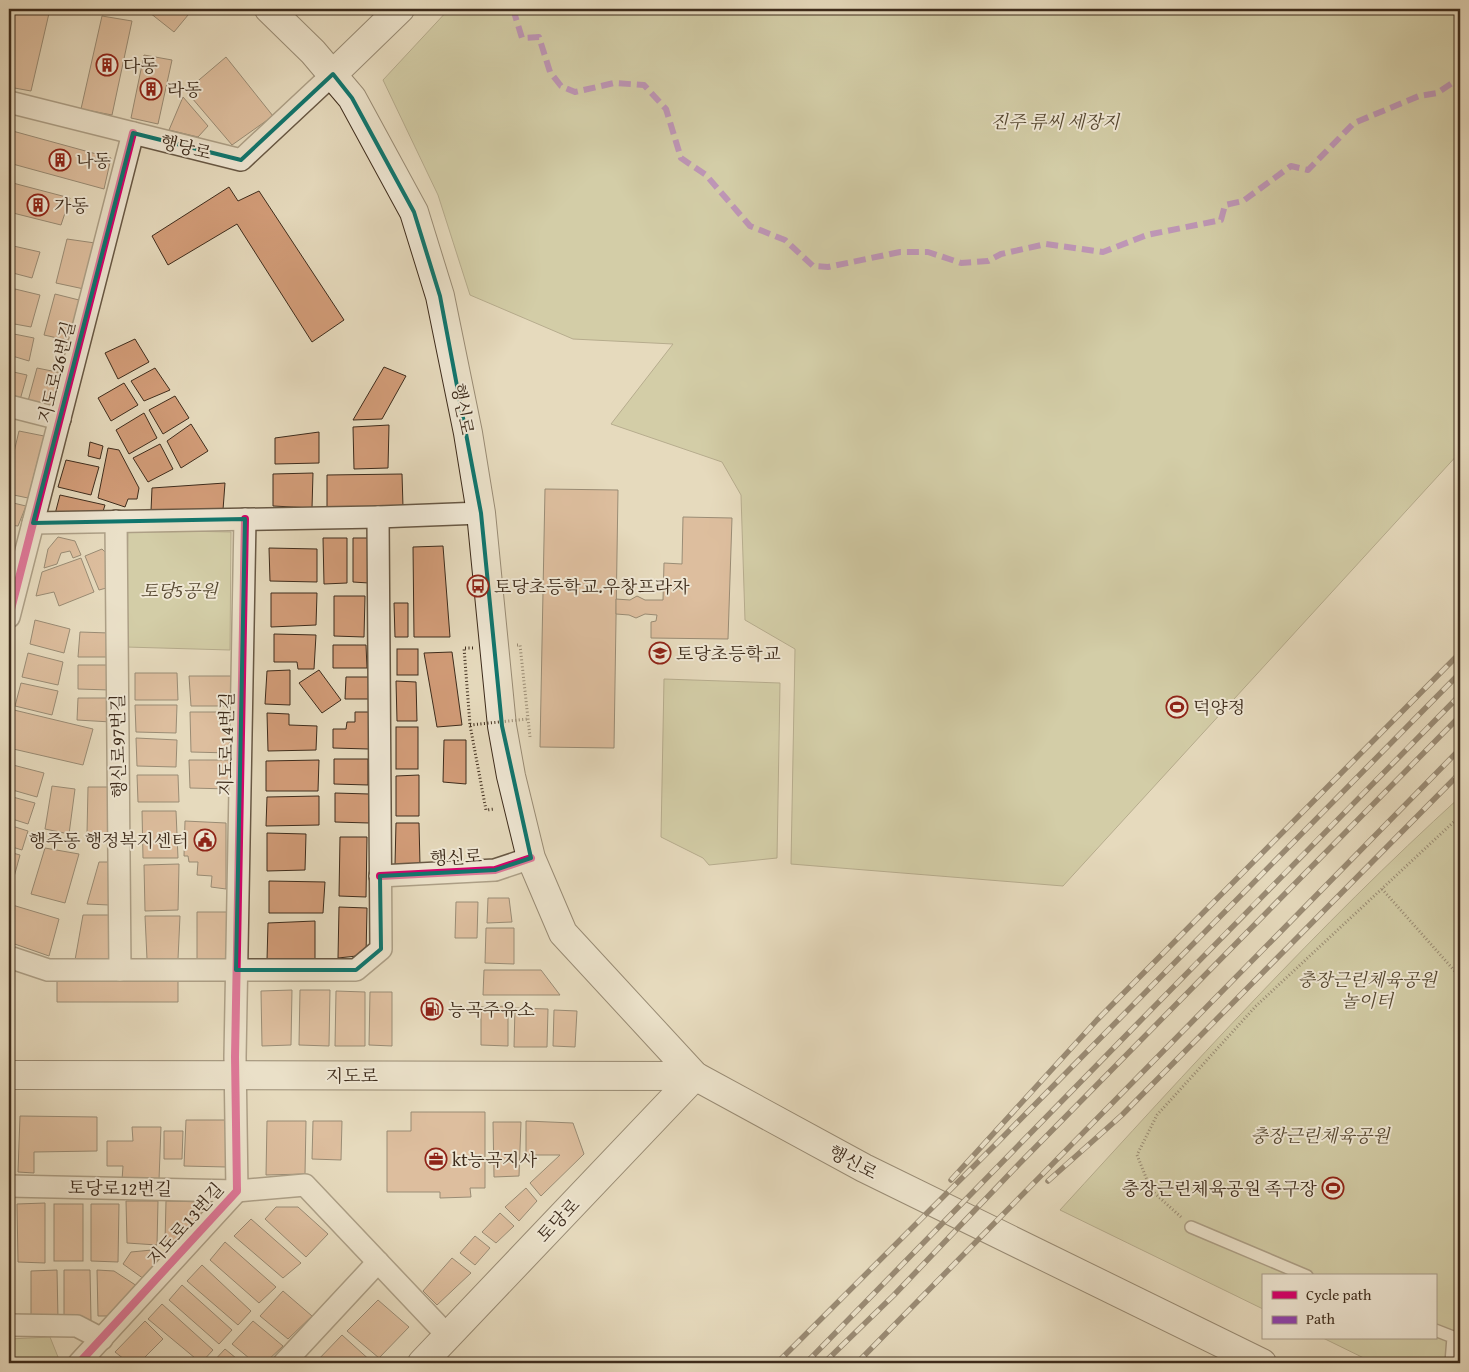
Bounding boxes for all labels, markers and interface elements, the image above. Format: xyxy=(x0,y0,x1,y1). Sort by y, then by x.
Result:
place label: 다동 xyxy=(123,52,158,79)
building icon: 다동 xyxy=(95,53,119,77)
place label: 라동 xyxy=(167,76,202,103)
building icon: 라동 xyxy=(139,77,163,101)
park label: 진주 류씨 세장지 xyxy=(991,108,1121,135)
street label: 행당로 xyxy=(157,128,215,166)
place label: 나동 xyxy=(76,147,111,174)
building icon: 나동 xyxy=(48,148,72,172)
place label: 가동 xyxy=(54,192,89,219)
building icon: 가동 xyxy=(26,193,50,217)
street label: 지도로26번길 xyxy=(30,318,82,426)
street label: 행신로 xyxy=(445,381,481,437)
place label: 토당초등학교.우창프라자 xyxy=(494,573,690,600)
bus stop icon: 토당초등학교.우창프라자 xyxy=(466,574,490,598)
park label: 토당5공원 xyxy=(140,577,219,604)
place label: 토당초등학교 xyxy=(676,640,781,667)
school or university icon: 토당초등학교 xyxy=(648,641,672,665)
street label: 지도로14번길 xyxy=(212,692,240,796)
street label: 행신로97번길 xyxy=(104,694,132,798)
place label: 덕양정 xyxy=(1193,694,1245,721)
sports icon: 덕양정 xyxy=(1165,695,1189,719)
place label: 행주동 행정복지센터 xyxy=(29,827,189,854)
public building icon: 행주동 행정복지센터 xyxy=(193,828,217,852)
street label: 행신로 xyxy=(429,842,483,872)
park label: 충장근린체육공원 놀이터 xyxy=(1297,966,1438,1014)
place label: 능곡주유소 xyxy=(448,996,535,1023)
fuel station icon: 능곡주유소 xyxy=(420,997,444,1021)
street label: 지도로 xyxy=(326,1062,378,1089)
park label: 충장근린체육공원 xyxy=(1250,1122,1391,1149)
street label: 행신로 xyxy=(824,1138,882,1186)
place label: kt능곡지사 xyxy=(452,1146,538,1173)
office icon: kt능곡지사 xyxy=(424,1147,448,1171)
street label: 토당로12번길 xyxy=(68,1174,172,1202)
place label: 충장근린체육공원 족구장 xyxy=(1122,1175,1318,1202)
street label: 지도로13번길 xyxy=(140,1176,230,1272)
sports icon: 충장근린체육공원 족구장 xyxy=(1321,1176,1345,1200)
street label: 토당로 xyxy=(530,1192,586,1248)
legend xyxy=(1262,1274,1436,1340)
text: Cycle path xyxy=(1306,1284,1372,1305)
text: Path xyxy=(1306,1308,1335,1329)

